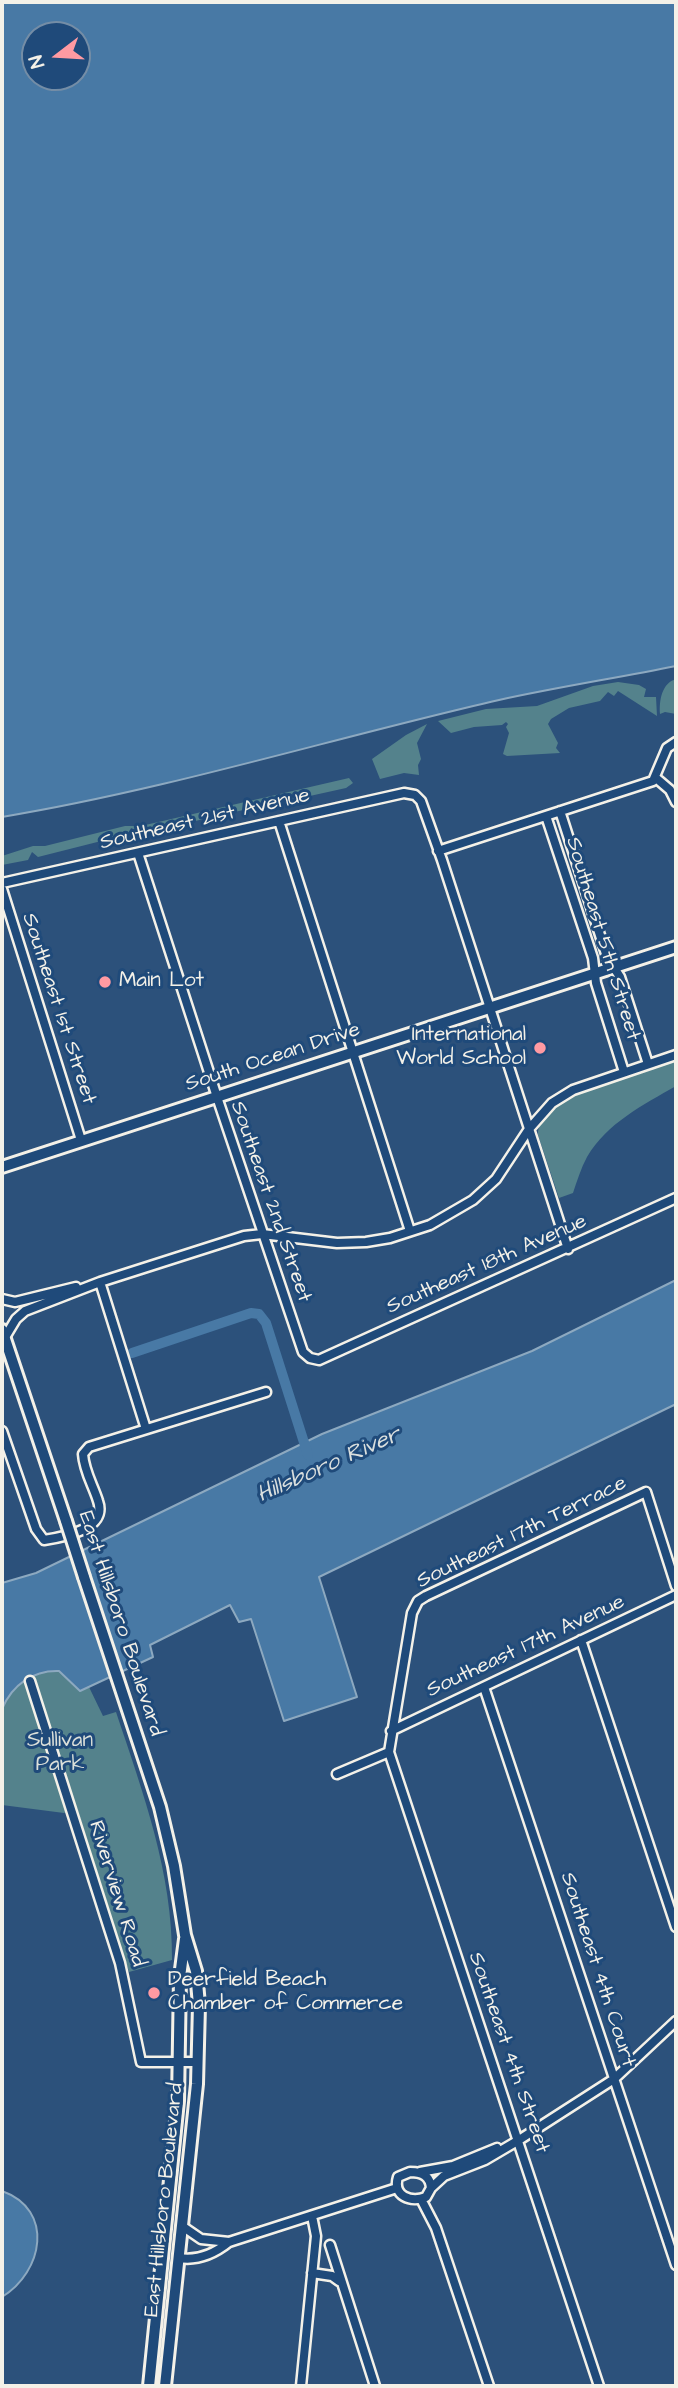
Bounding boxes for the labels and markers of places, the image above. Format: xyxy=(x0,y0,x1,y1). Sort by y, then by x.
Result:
place label: Main Lot xyxy=(119,969,204,995)
marker: Main Lot xyxy=(97,974,113,990)
place label: International World School xyxy=(396,1023,526,1073)
marker: International World School xyxy=(532,1040,548,1056)
place label: Deerfield Beach Chamber of Commerce xyxy=(168,1968,403,2018)
marker: Deerfield Beach Chamber of Commerce xyxy=(146,1985,162,2001)

